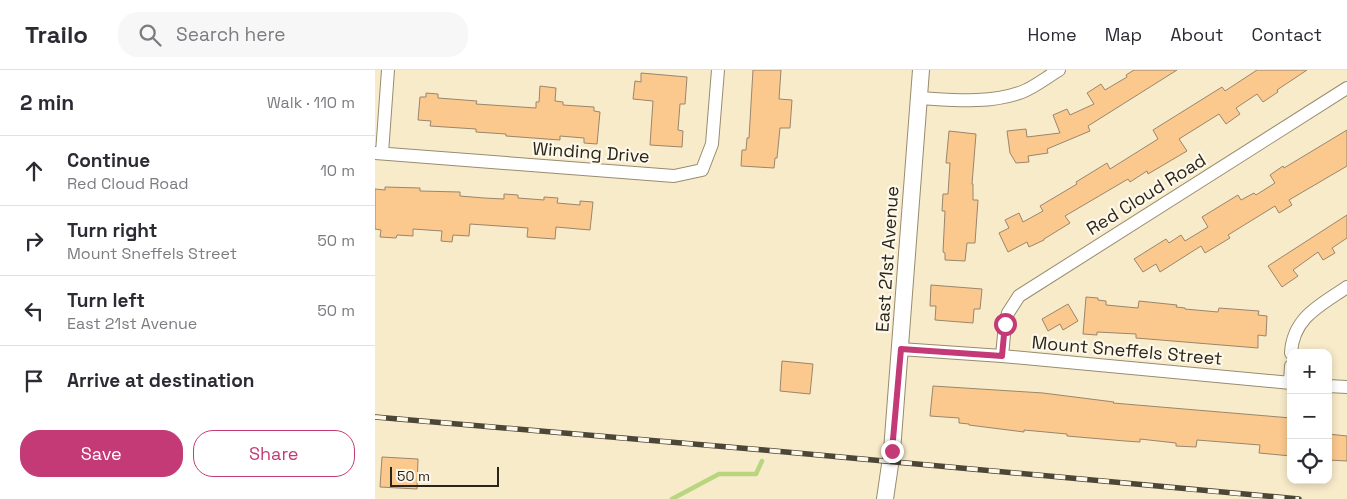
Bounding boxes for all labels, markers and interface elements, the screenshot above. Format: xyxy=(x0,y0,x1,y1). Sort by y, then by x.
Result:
search box xyxy=(118,12,468,57)
text: Trailo xyxy=(25,19,88,50)
icon: search xyxy=(136,21,164,49)
text: Search here xyxy=(176,22,286,47)
text: Home xyxy=(1028,23,1077,46)
text: Map xyxy=(1105,23,1142,46)
text: About xyxy=(1170,23,1224,46)
text: Contact xyxy=(1252,23,1322,46)
text: 2 min xyxy=(20,89,74,116)
text: Walk · 110 m xyxy=(267,92,355,113)
street label: Winding Drive xyxy=(532,136,650,168)
text: Continue xyxy=(67,148,150,173)
street label: Red Cloud Road xyxy=(1082,148,1210,240)
icon: ahead xyxy=(20,157,48,185)
text: 10 m xyxy=(320,160,355,181)
text: Red Cloud Road xyxy=(67,173,189,194)
street label: East 21st Avenue xyxy=(870,185,904,333)
text: Turn right xyxy=(67,218,157,243)
icon: right xyxy=(20,227,48,255)
text: 50 m xyxy=(317,230,355,251)
text: Mount Sneffels Street xyxy=(67,243,237,264)
text: Turn left xyxy=(67,288,145,313)
icon: left xyxy=(20,297,48,325)
text: 50 m xyxy=(317,300,355,321)
text: East 21st Avenue xyxy=(67,313,197,334)
route start xyxy=(994,313,1017,336)
street label: Mount Sneffels Street xyxy=(1031,330,1223,370)
map controls xyxy=(1287,349,1332,484)
button: + xyxy=(1287,349,1332,394)
icon: arrive xyxy=(20,367,48,395)
text: Arrive at destination xyxy=(67,368,255,393)
button: − xyxy=(1287,394,1332,439)
button: Save xyxy=(20,430,183,477)
button: Share xyxy=(193,430,355,477)
button: locate xyxy=(1287,439,1332,484)
route end xyxy=(881,440,904,463)
scale bar xyxy=(390,464,499,487)
text: 50 m xyxy=(397,467,430,485)

